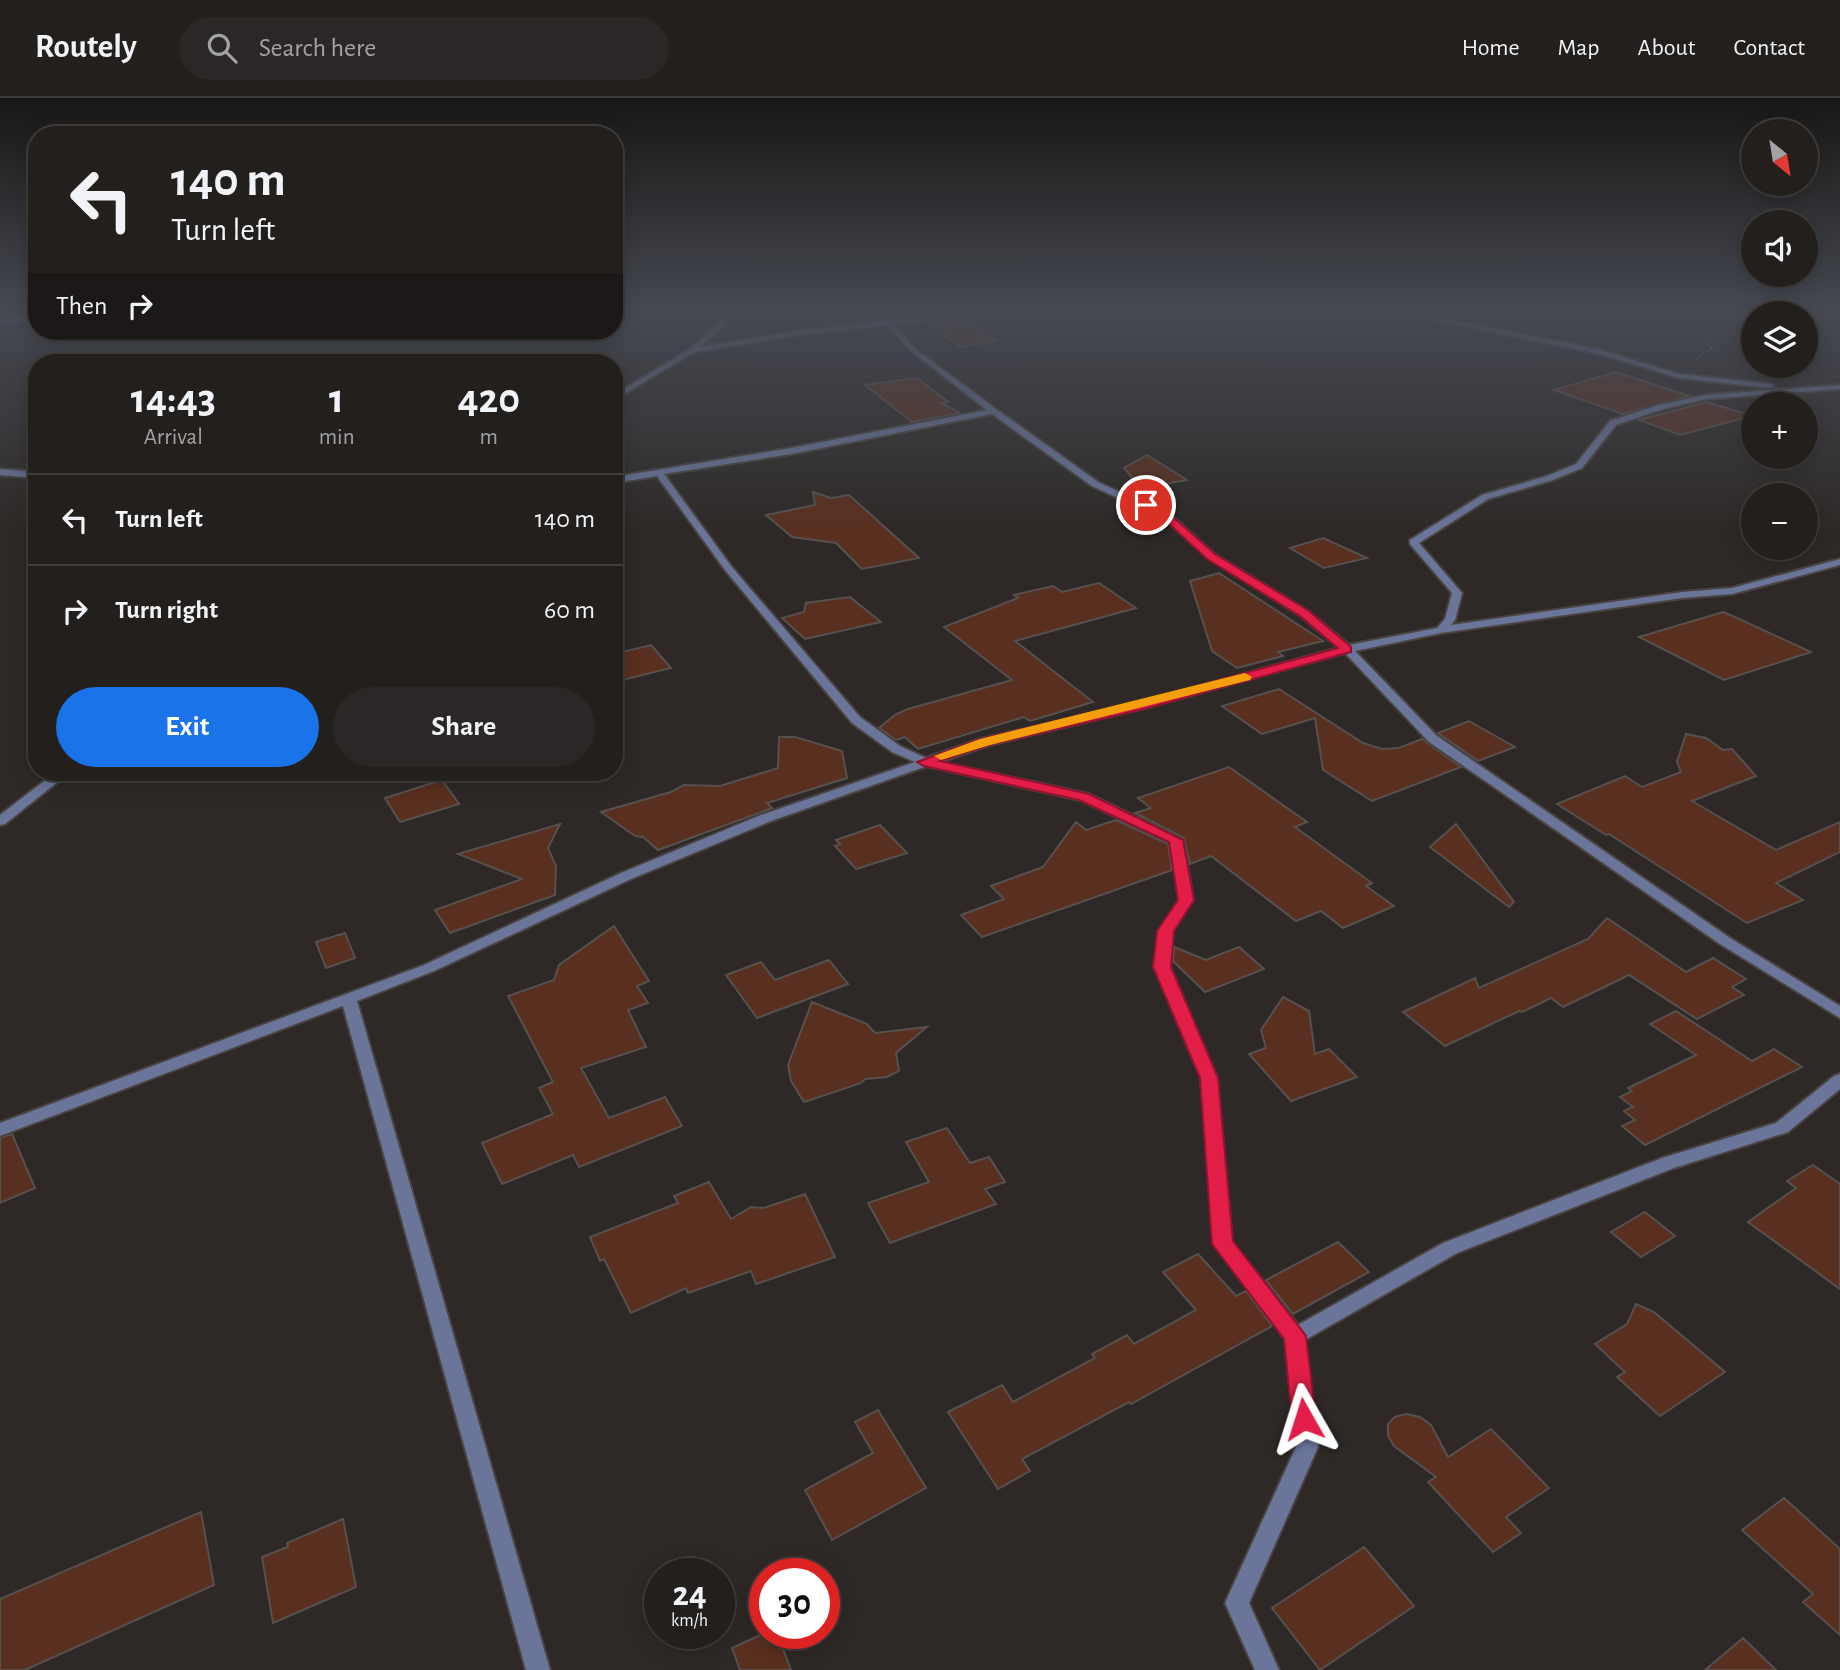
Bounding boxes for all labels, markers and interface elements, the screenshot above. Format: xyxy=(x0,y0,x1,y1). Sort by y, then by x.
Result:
search box xyxy=(179,17,669,80)
icon: search xyxy=(203,29,241,67)
text: Routely xyxy=(35,31,137,64)
text: Search here xyxy=(259,35,376,61)
text: Home xyxy=(1462,36,1520,60)
text: Map xyxy=(1558,36,1600,60)
text: About xyxy=(1638,36,1695,60)
text: Contact xyxy=(1733,36,1805,60)
north arrow xyxy=(1741,119,1818,196)
map controls xyxy=(1741,119,1818,560)
icon: left xyxy=(56,154,147,245)
text: 140 m xyxy=(171,156,286,205)
button: sound xyxy=(1741,210,1818,287)
text: Turn left xyxy=(171,214,275,246)
icon: right xyxy=(121,287,159,325)
text: Then xyxy=(56,293,107,319)
button: layers xyxy=(1741,301,1818,378)
text: 14:43 xyxy=(131,378,216,420)
text: 1 xyxy=(329,378,344,420)
text: 420 xyxy=(457,378,520,420)
button: + xyxy=(1741,392,1818,469)
text: Arrival xyxy=(144,426,203,449)
text: min xyxy=(319,426,355,449)
text: m xyxy=(480,426,498,449)
pin xyxy=(1116,475,1176,535)
button: − xyxy=(1741,483,1818,560)
icon: arrive xyxy=(1127,486,1165,524)
icon: left xyxy=(56,501,94,539)
text: Turn left xyxy=(115,506,203,532)
text: 140 m xyxy=(535,506,595,532)
icon: right xyxy=(56,592,94,630)
text: Turn right xyxy=(115,597,218,623)
text: 60 m xyxy=(544,597,595,623)
button: Exit xyxy=(56,687,319,767)
button: Share xyxy=(333,687,595,767)
position arrow xyxy=(1267,1382,1341,1456)
speed limit sign: 30 xyxy=(749,1558,840,1649)
text: 24 xyxy=(672,1577,707,1612)
text: km/h xyxy=(671,1612,708,1630)

